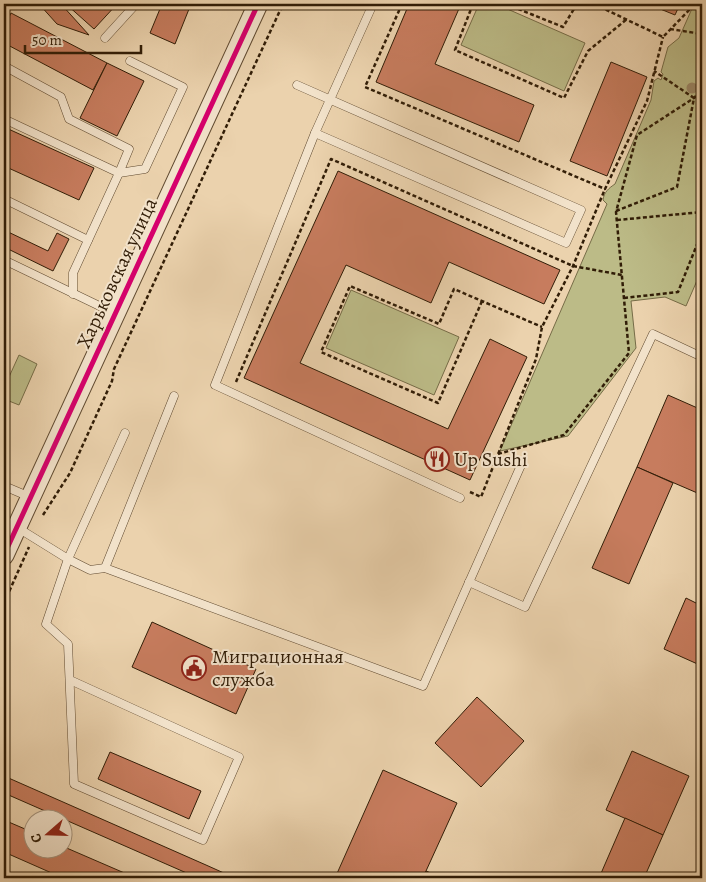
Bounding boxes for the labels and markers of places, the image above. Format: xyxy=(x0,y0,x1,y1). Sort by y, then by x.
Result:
restaurant icon: Up Sushi xyxy=(424,446,450,472)
place label: Up Sushi xyxy=(454,446,528,473)
place label: Миграционная служба xyxy=(212,643,344,693)
public building icon: Миграционная служба xyxy=(181,655,207,681)

